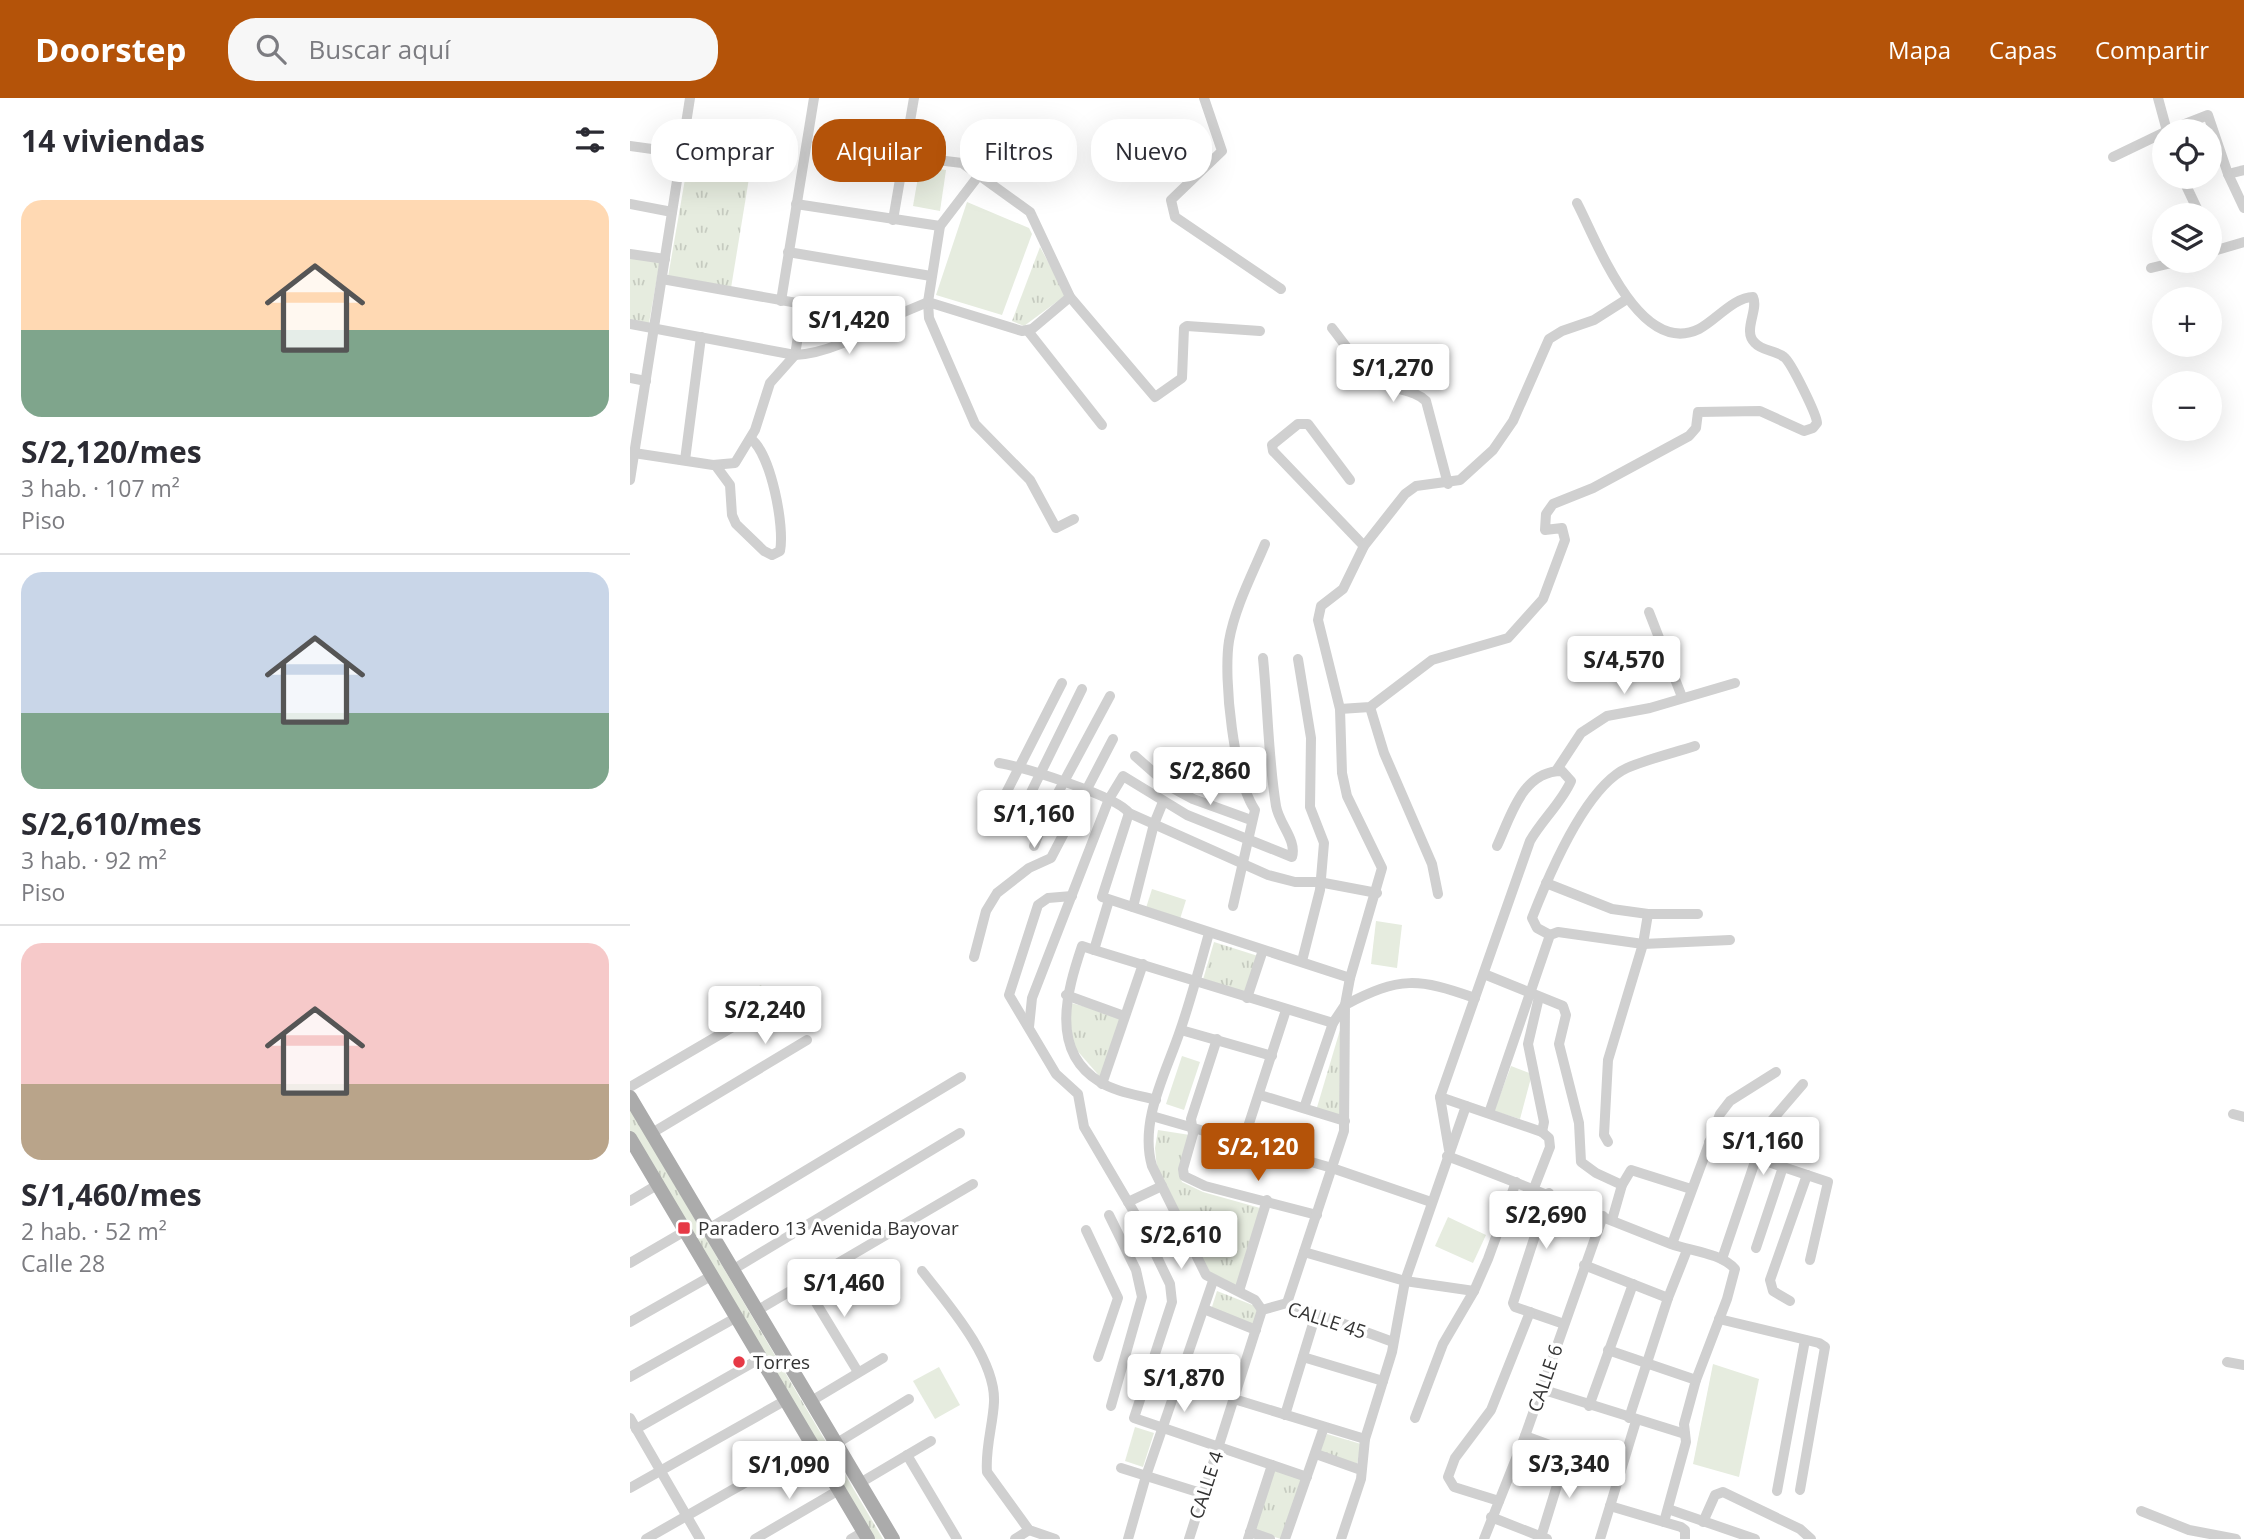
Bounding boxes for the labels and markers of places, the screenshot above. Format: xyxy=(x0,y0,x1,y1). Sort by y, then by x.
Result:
pin: S/1,420 xyxy=(784,296,914,356)
pin: S/1,270 xyxy=(1328,344,1458,404)
pin: S/4,570 xyxy=(1559,636,1689,696)
pin: S/2,860 xyxy=(1145,748,1275,807)
pin: S/1,160 xyxy=(969,790,1099,850)
pin: S/2,240 xyxy=(700,986,830,1046)
pin: S/1,160 xyxy=(1698,1118,1828,1177)
pin: S/2,120 xyxy=(1193,1124,1323,1183)
pin: S/2,690 xyxy=(1481,1192,1611,1251)
pin: S/2,610 xyxy=(1116,1212,1246,1271)
place label: Paradero 13 Avenida Bayovar xyxy=(698,1215,959,1241)
marker: Paradero 13 Avenida Bayovar xyxy=(676,1220,692,1236)
pin: S/1,460 xyxy=(779,1260,909,1319)
place label: Torres xyxy=(753,1349,810,1375)
marker: Torres xyxy=(731,1354,747,1370)
pin: S/1,870 xyxy=(1119,1354,1249,1414)
pin: S/3,340 xyxy=(1504,1440,1634,1500)
pin: S/1,090 xyxy=(724,1442,854,1501)

